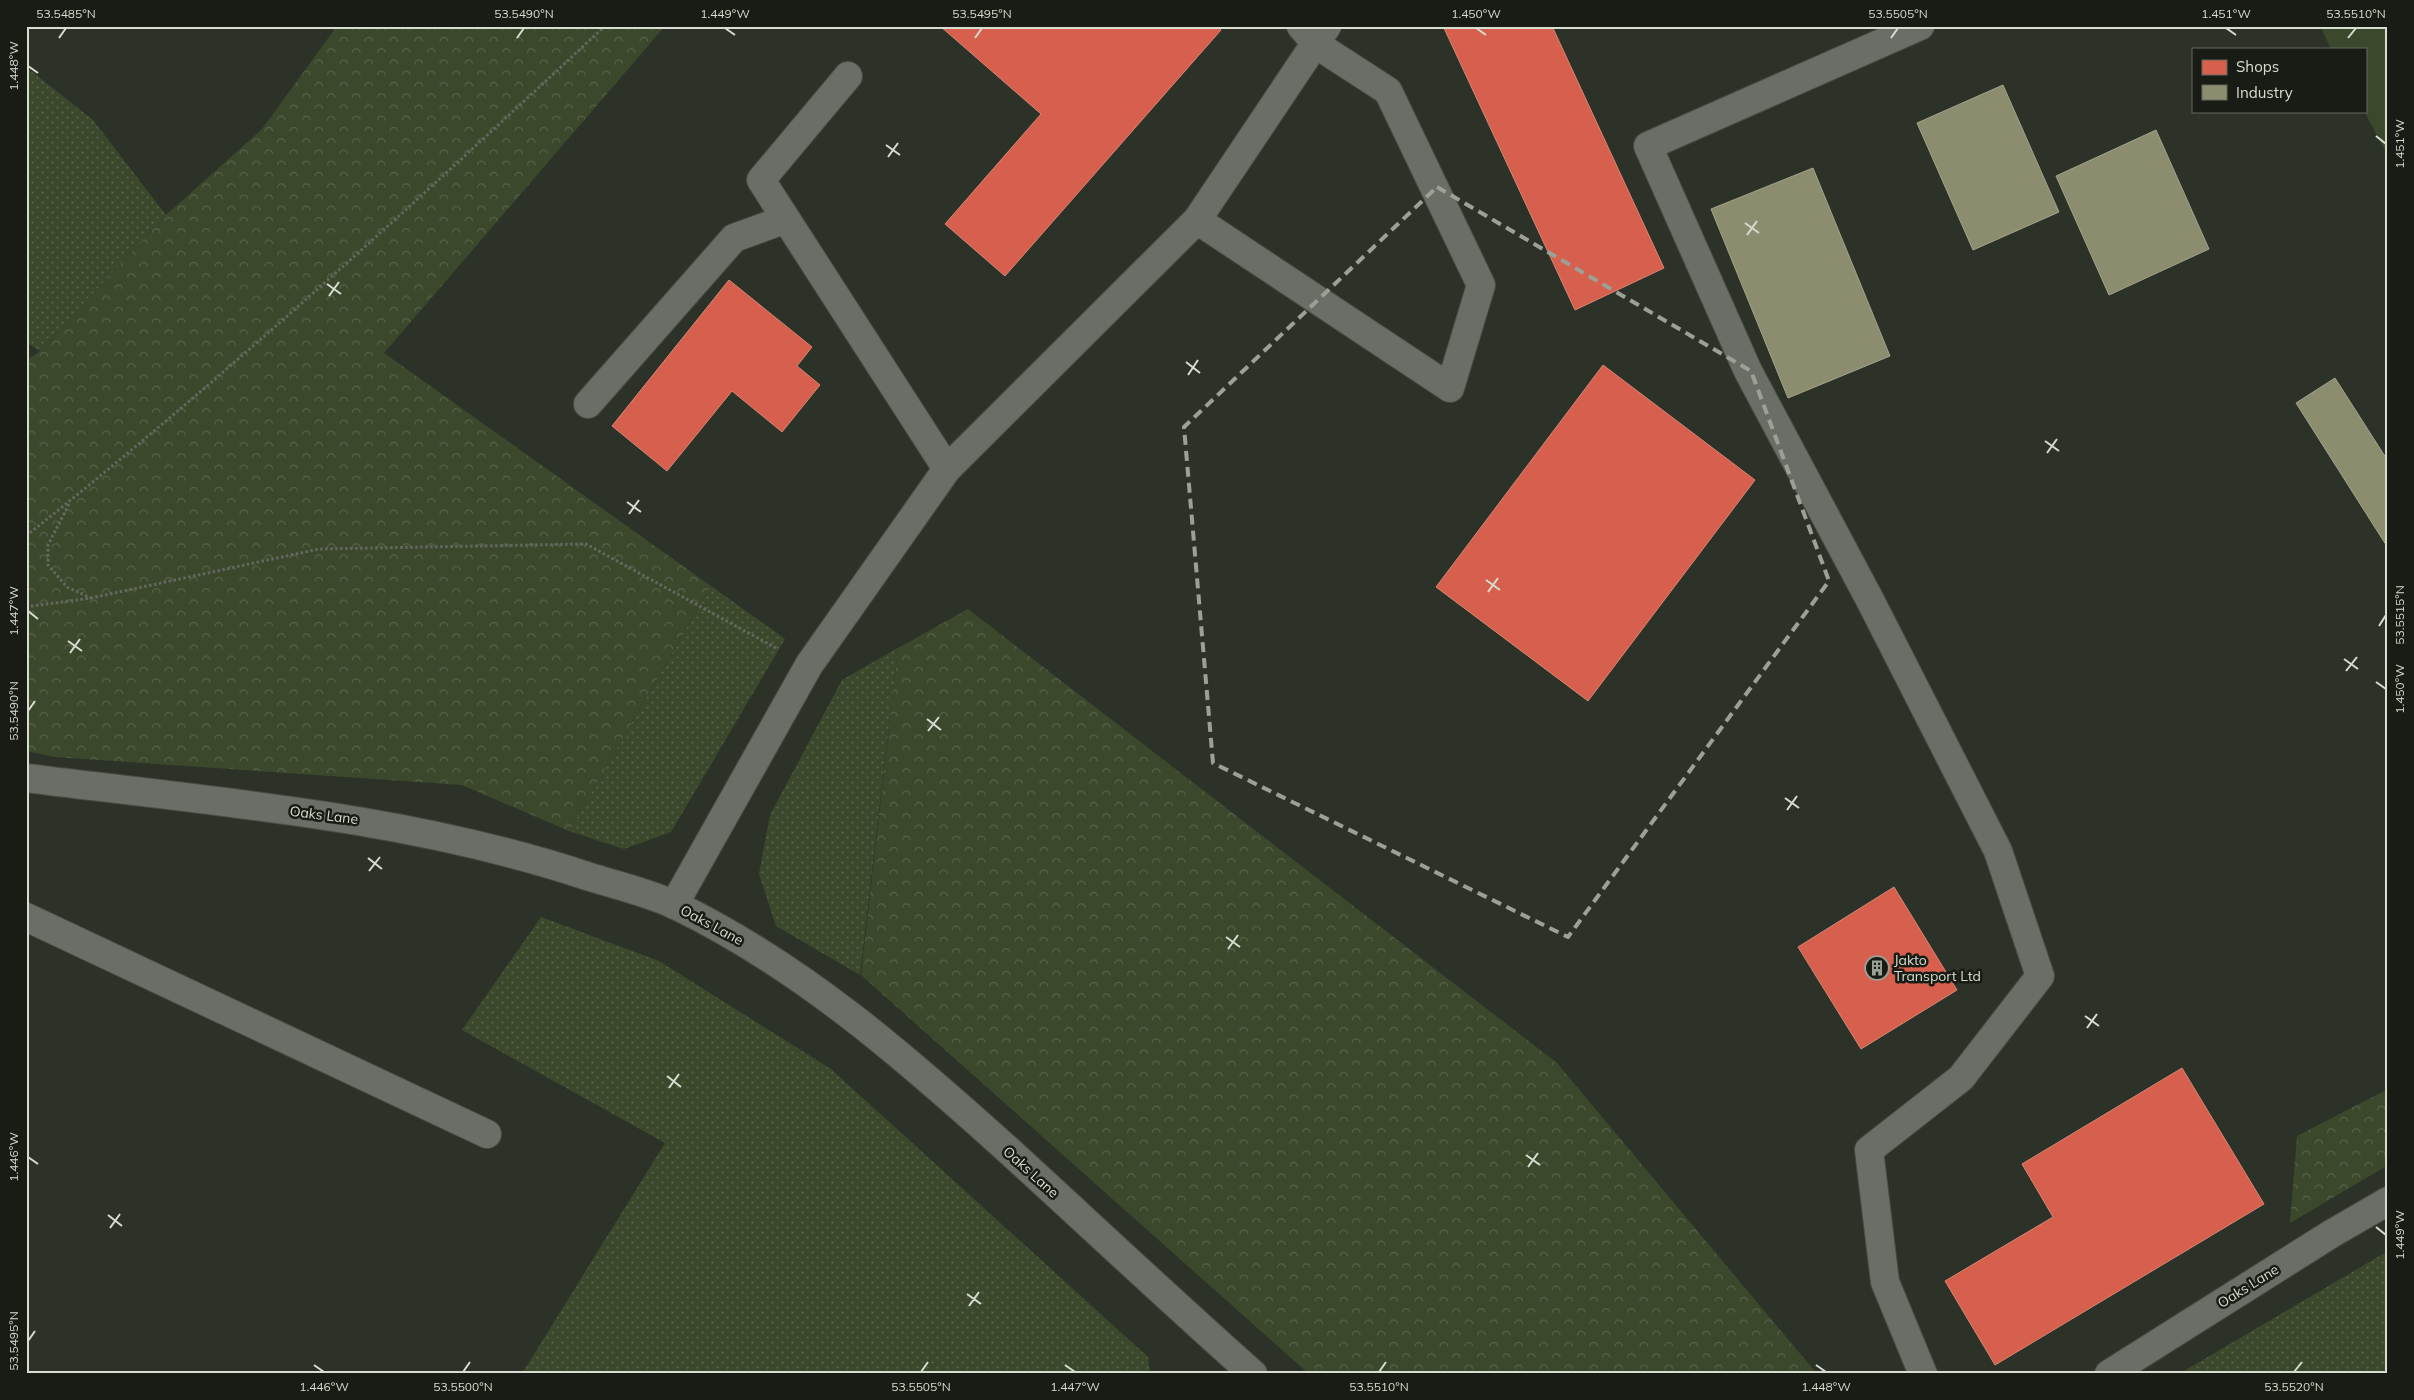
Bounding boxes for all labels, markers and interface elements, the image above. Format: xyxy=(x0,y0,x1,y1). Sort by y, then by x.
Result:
text: 53.5485°N xyxy=(36,6,96,21)
text: 53.5490°N xyxy=(494,6,554,21)
text: 1.449°W xyxy=(700,6,750,21)
text: 53.5495°N xyxy=(952,6,1012,21)
text: 1.450°W xyxy=(1451,6,1501,21)
text: 53.5505°N xyxy=(1868,6,1928,21)
text: 1.451°W xyxy=(2201,6,2251,21)
text: 53.5510°N xyxy=(2326,6,2386,21)
text: 1.448°W xyxy=(6,41,21,91)
legend xyxy=(2192,48,2366,112)
text: Shops xyxy=(2236,57,2279,76)
text: Industry xyxy=(2236,83,2293,102)
text: 1.451°W xyxy=(2392,119,2407,169)
text: 53.5515°N xyxy=(2392,585,2407,645)
text: 1.447°W xyxy=(6,586,21,636)
text: 1.450°W xyxy=(2392,664,2407,714)
text: 53.5490°N xyxy=(6,681,21,741)
street label: Oaks Lane xyxy=(289,802,359,828)
street label: Oaks Lane xyxy=(677,901,747,949)
place label: Jakto Transport Ltd xyxy=(1894,951,1981,985)
building icon: Jakto Transport Ltd xyxy=(1864,955,1890,981)
text: 1.446°W xyxy=(6,1132,21,1182)
street label: Oaks Lane xyxy=(999,1142,1063,1202)
text: 1.449°W xyxy=(2392,1210,2407,1260)
street label: Oaks Lane xyxy=(2214,1260,2282,1312)
text: 53.5495°N xyxy=(6,1311,21,1371)
text: 1.446°W xyxy=(299,1379,349,1394)
text: 53.5500°N xyxy=(433,1379,493,1394)
text: 53.5505°N xyxy=(891,1379,951,1394)
text: 1.447°W xyxy=(1050,1379,1100,1394)
text: 53.5510°N xyxy=(1349,1379,1409,1394)
text: 1.448°W xyxy=(1801,1379,1851,1394)
text: 53.5520°N xyxy=(2264,1379,2324,1394)

